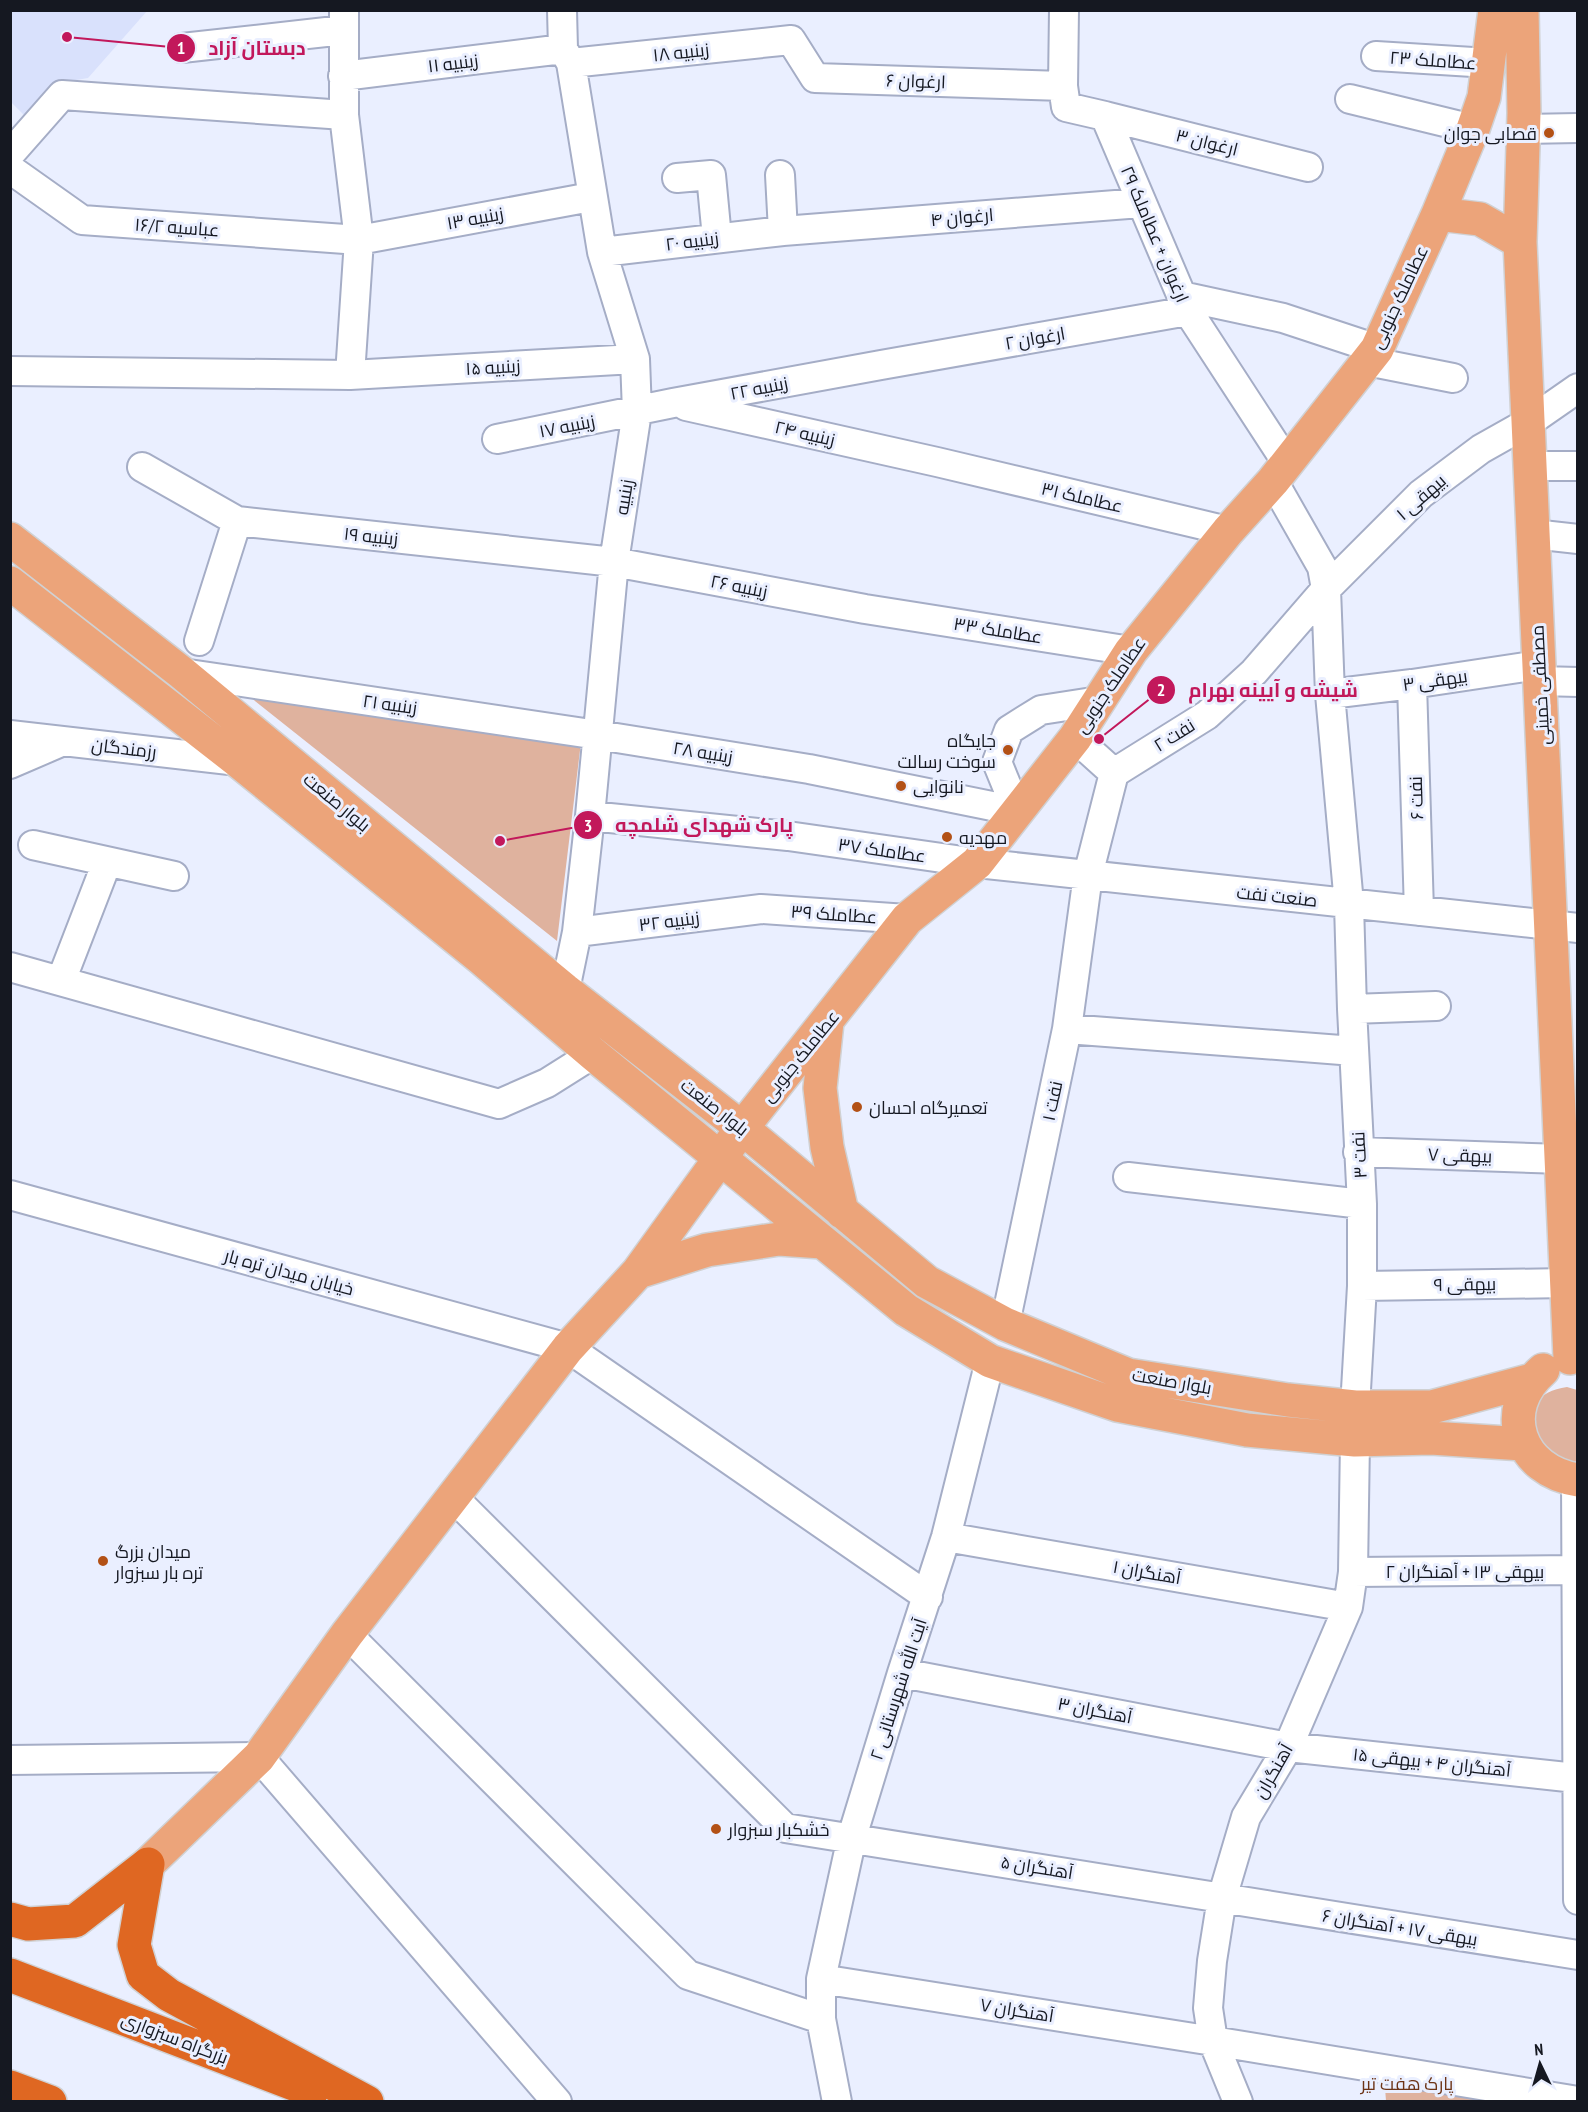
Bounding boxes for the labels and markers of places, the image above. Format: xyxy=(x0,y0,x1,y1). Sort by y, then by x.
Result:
callout: دبستان آزاد xyxy=(166,29,317,67)
place label: قصابی جوان xyxy=(1444,122,1537,145)
marker: قصابی جوان xyxy=(1542,126,1556,140)
callout: شیشه و آیینه بهرام xyxy=(1146,671,1370,709)
place label: جایگاه سوخت رسالت xyxy=(898,729,996,773)
marker: جایگاه سوخت رسالت xyxy=(1001,743,1015,757)
place label: نانوایی xyxy=(913,775,964,798)
marker: نانوایی xyxy=(894,779,908,793)
callout: پارک شهدای شلمچه xyxy=(573,806,805,844)
place label: مهدیه xyxy=(959,826,1007,849)
marker: مهدیه xyxy=(940,830,954,844)
place label: تعمیرگاه احسان xyxy=(869,1096,988,1119)
marker: تعمیرگاه احسان xyxy=(850,1100,864,1114)
place label: میدان بزرگ تره بار سبزوار xyxy=(114,1540,203,1584)
marker: میدان بزرگ تره بار سبزوار xyxy=(96,1554,110,1568)
place label: خشکبار سبزوار xyxy=(727,1818,829,1841)
marker: خشکبار سبزوار xyxy=(709,1822,723,1836)

